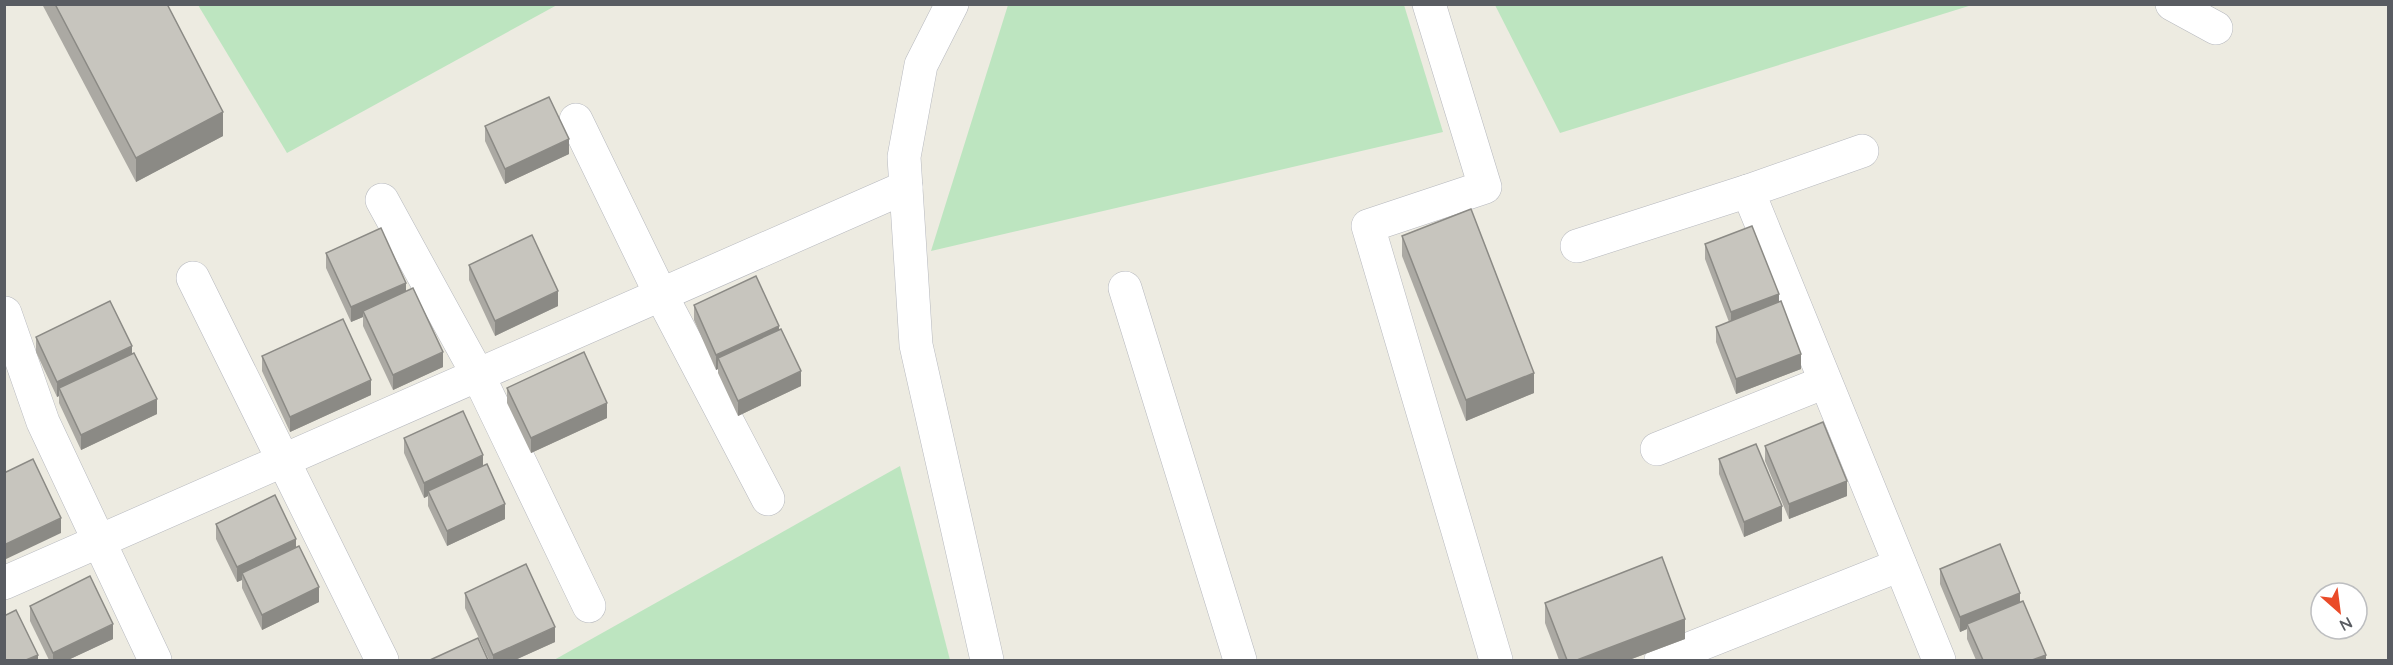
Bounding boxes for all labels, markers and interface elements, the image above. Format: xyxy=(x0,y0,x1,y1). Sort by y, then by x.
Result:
north arrow xyxy=(2309,581,2369,641)
text: N xyxy=(2336,613,2356,636)

